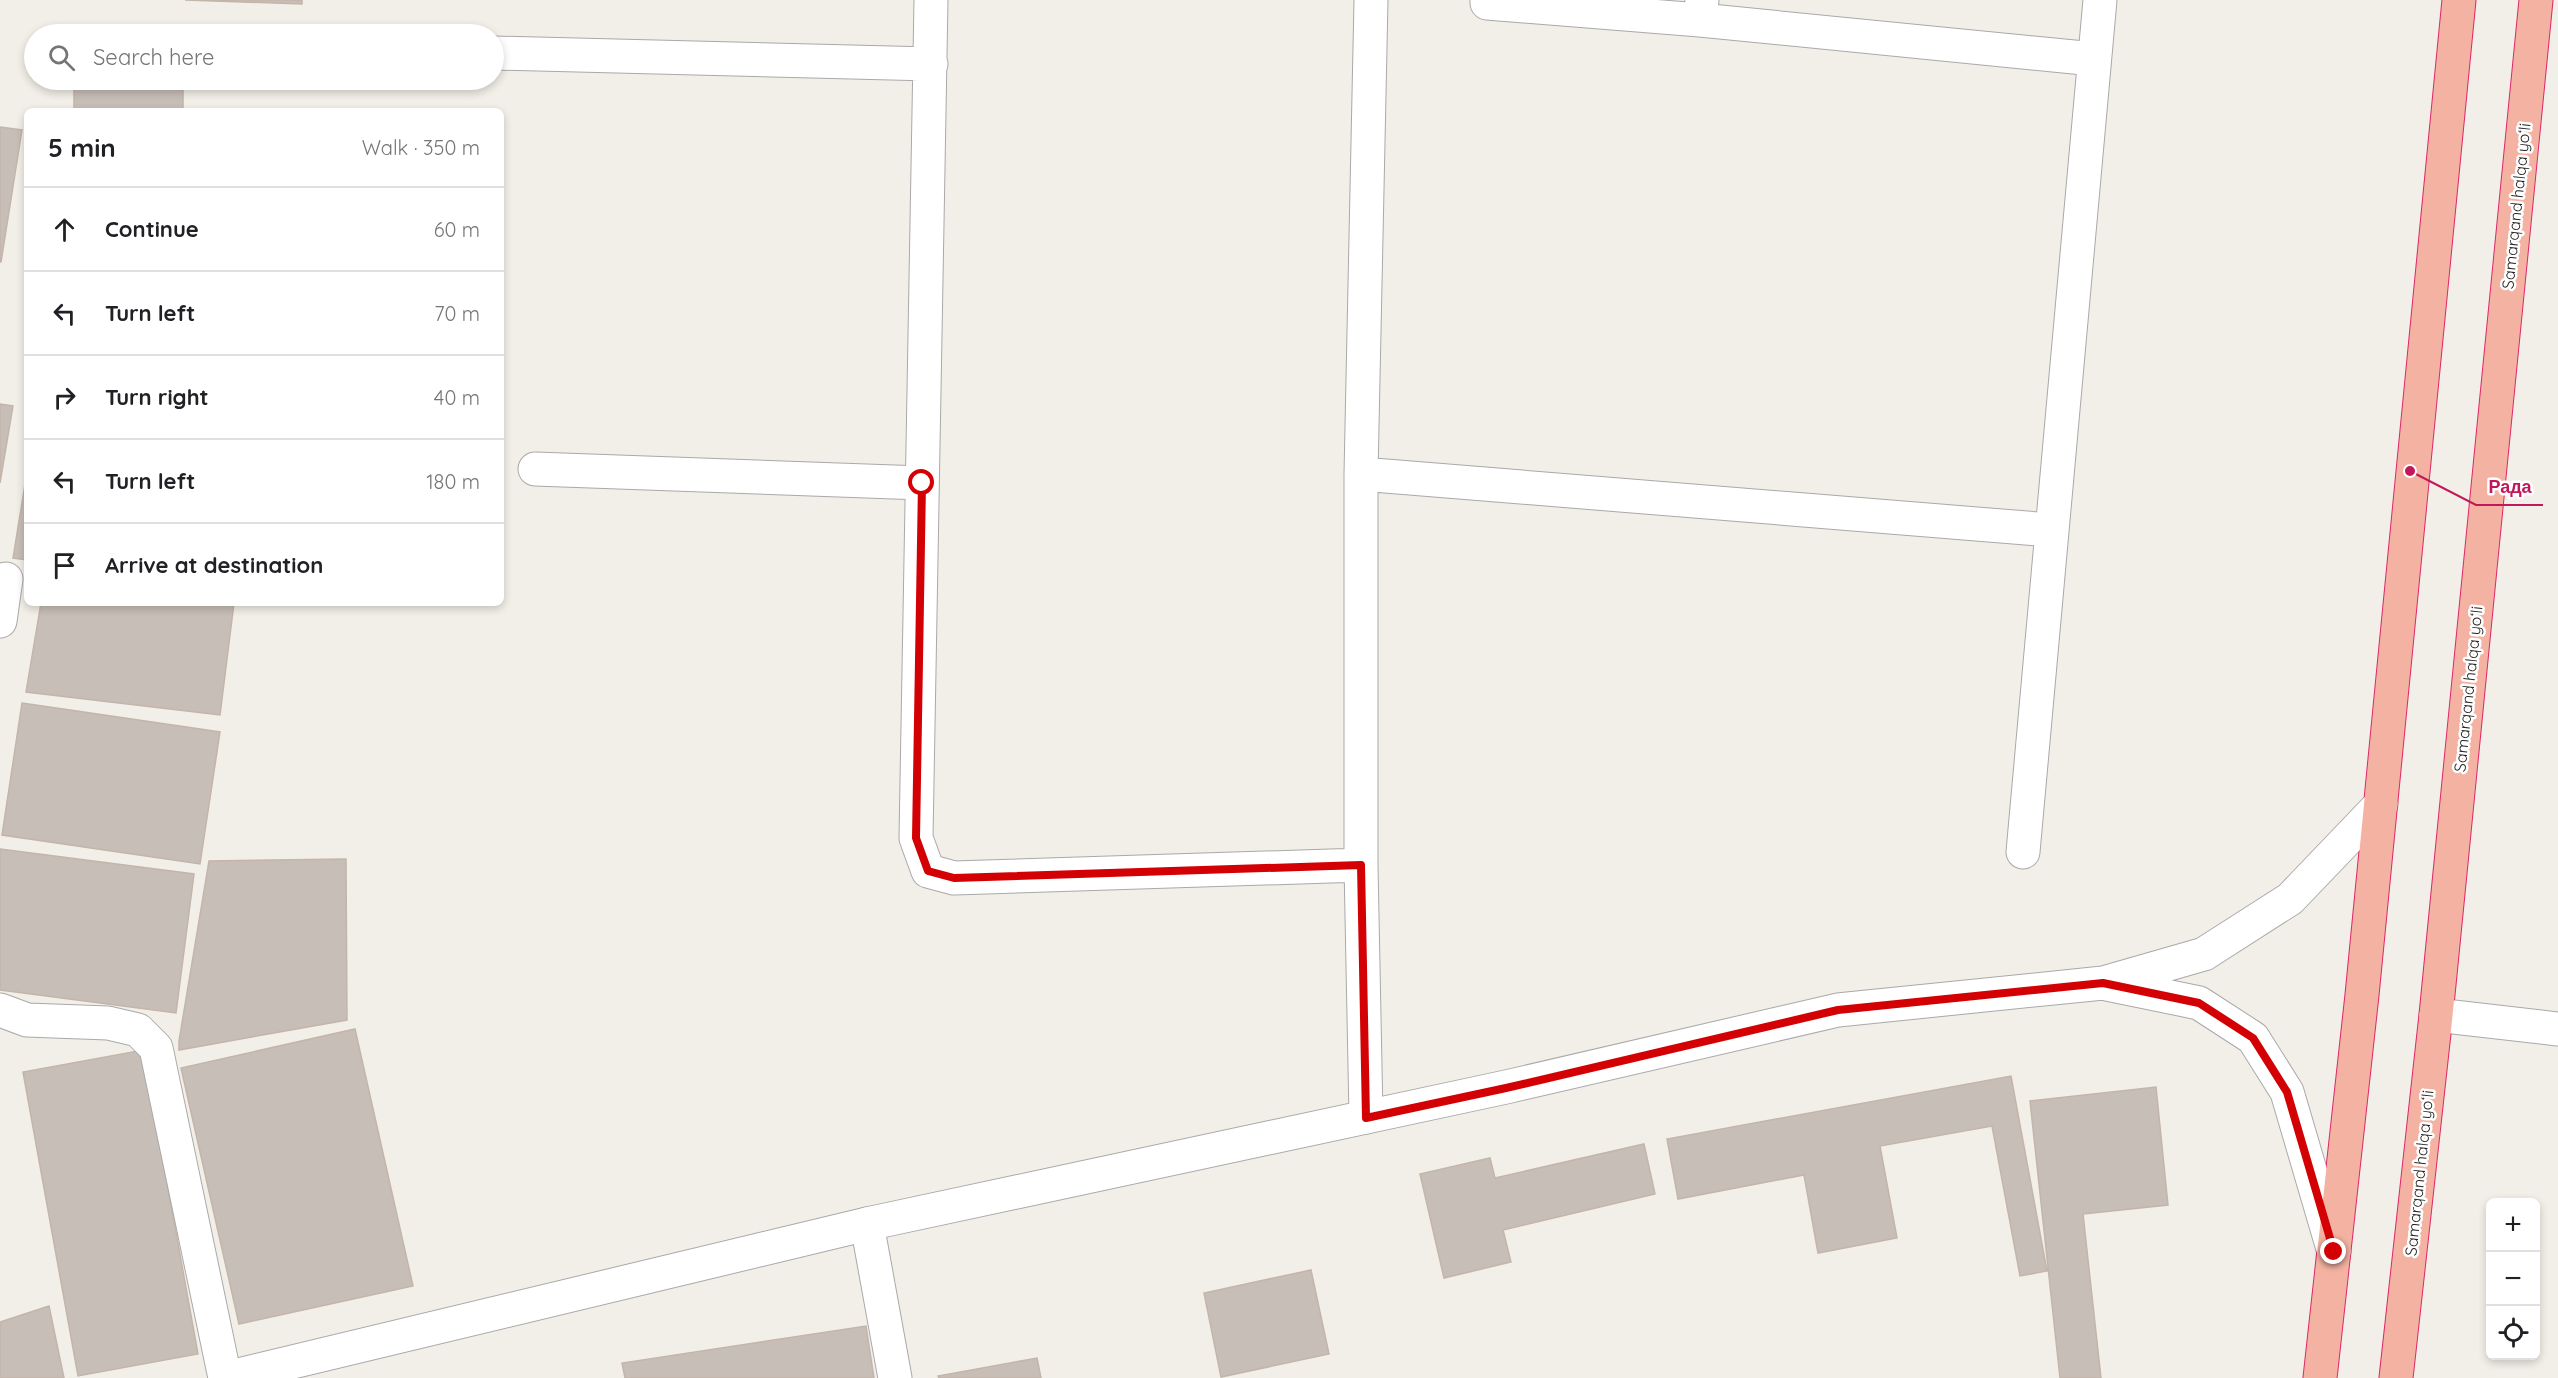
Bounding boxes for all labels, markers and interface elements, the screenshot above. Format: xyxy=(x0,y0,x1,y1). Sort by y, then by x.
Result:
search box xyxy=(24,24,504,90)
icon: search xyxy=(45,41,78,74)
text: Search here xyxy=(93,43,214,71)
street label: Samarqand halqa yoʻli xyxy=(2497,122,2535,290)
text: 5 min xyxy=(48,131,116,164)
text: Walk · 350 m xyxy=(362,135,480,160)
icon: ahead xyxy=(48,213,81,246)
text: Continue xyxy=(105,215,199,243)
text: 60 m xyxy=(434,217,480,242)
icon: left xyxy=(48,297,81,330)
text: Turn left xyxy=(105,299,195,327)
text: 70 m xyxy=(434,301,480,326)
icon: right xyxy=(48,381,81,414)
text: Turn right xyxy=(105,383,209,411)
text: 40 m xyxy=(434,385,480,410)
icon: left xyxy=(48,465,81,498)
text: Turn left xyxy=(105,467,195,495)
text: 180 m xyxy=(426,469,480,494)
route start xyxy=(908,469,934,495)
callout: Рада xyxy=(2476,469,2543,505)
text: Рада xyxy=(2488,475,2533,498)
icon: arrive xyxy=(48,549,81,582)
text: Arrive at destination xyxy=(105,551,323,579)
street label: Samarqand halqa yoʻli xyxy=(2449,605,2487,773)
street label: Samarqand halqa yoʻli xyxy=(2400,1089,2438,1257)
map controls xyxy=(2486,1198,2540,1360)
button: + xyxy=(2486,1198,2540,1252)
route end xyxy=(2320,1238,2346,1264)
button: − xyxy=(2486,1252,2540,1306)
button: locate xyxy=(2486,1306,2540,1360)

